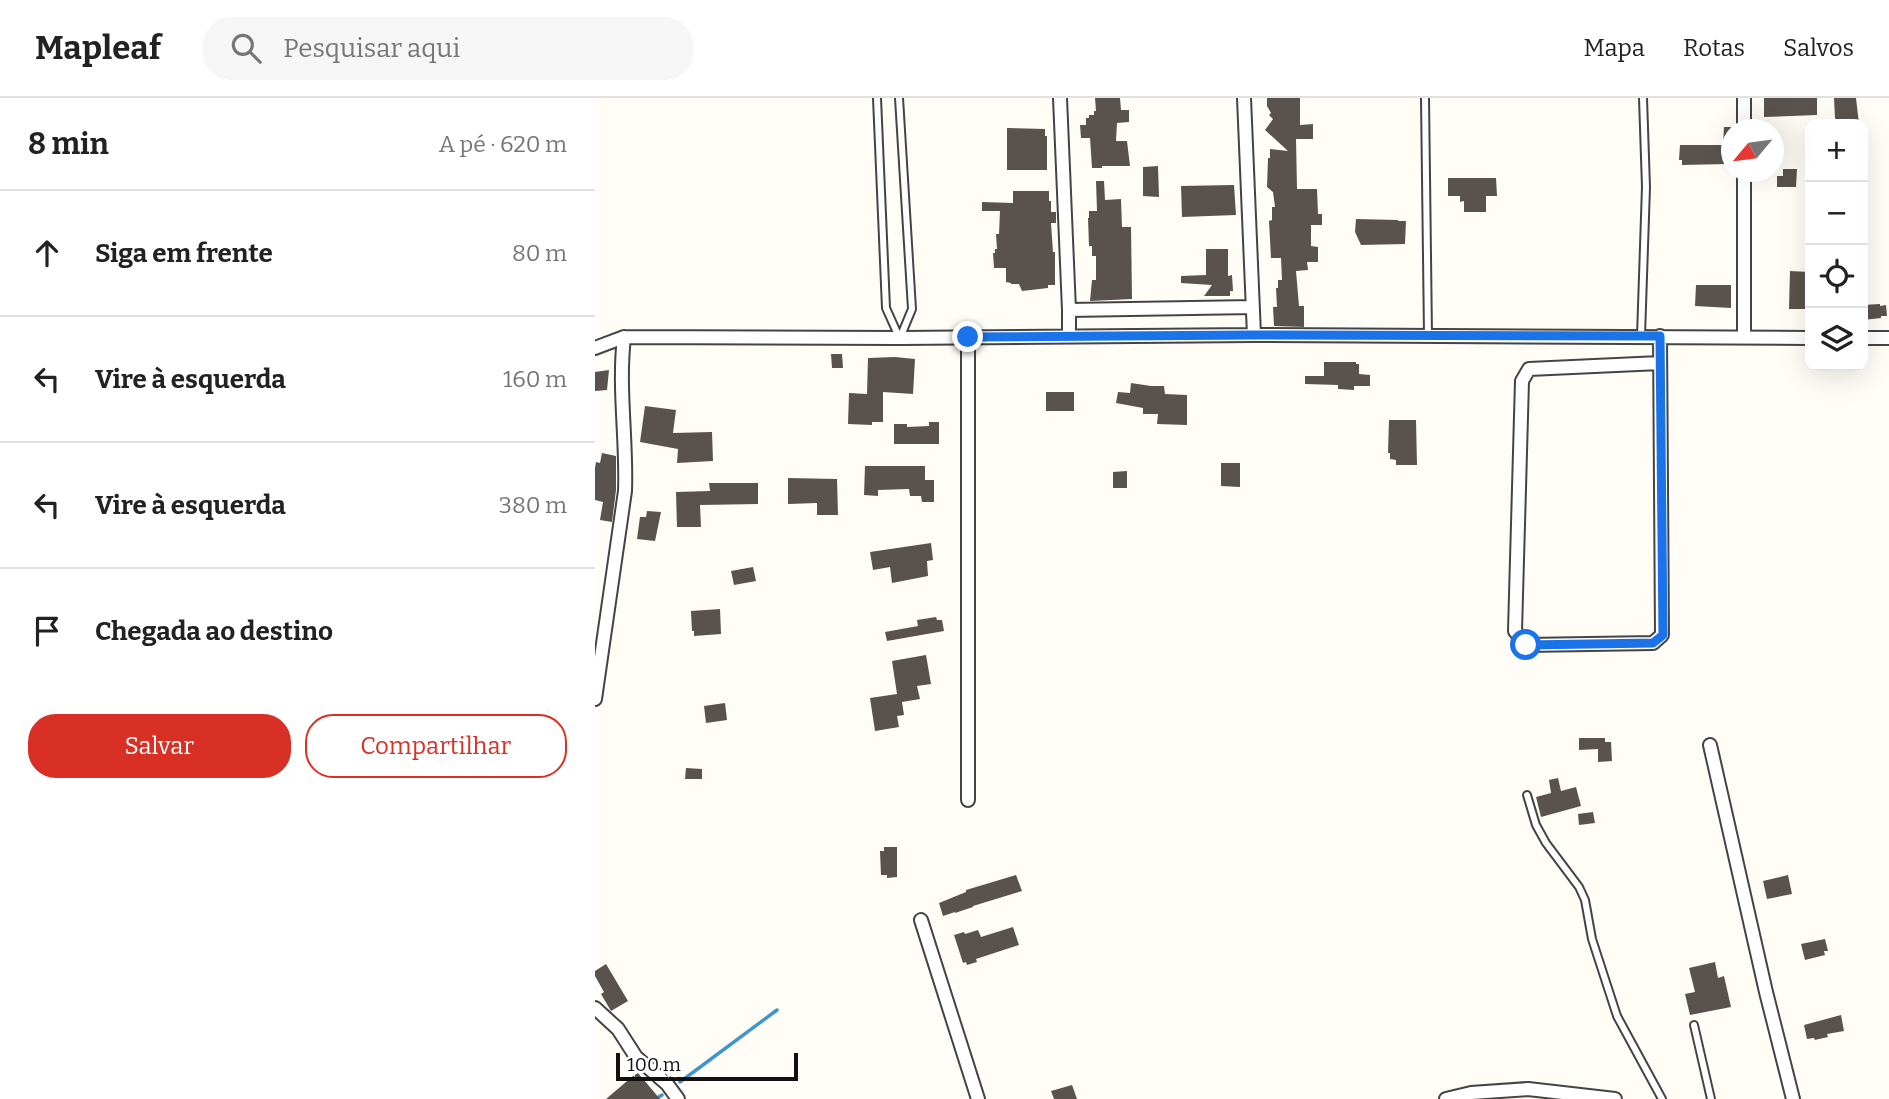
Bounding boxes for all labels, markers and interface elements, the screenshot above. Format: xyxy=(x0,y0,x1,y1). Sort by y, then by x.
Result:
search box xyxy=(203,17,693,80)
text: Mapleaf xyxy=(35,28,161,68)
icon: search xyxy=(227,29,265,67)
text: Pesquisar aqui xyxy=(283,33,460,64)
text: Mapa xyxy=(1583,34,1645,62)
text: Rotas xyxy=(1683,34,1745,62)
text: Salvos xyxy=(1783,34,1854,62)
north arrow xyxy=(1721,119,1784,182)
map controls xyxy=(1805,119,1868,371)
button: + xyxy=(1805,119,1868,182)
text: 8 min xyxy=(28,126,109,162)
text: A pé · 620 m xyxy=(439,130,567,158)
button: − xyxy=(1805,182,1868,245)
icon: ahead xyxy=(28,234,66,272)
text: Siga em frente xyxy=(95,238,273,269)
text: 80 m xyxy=(512,239,567,267)
button: locate xyxy=(1805,245,1868,308)
button: layers xyxy=(1805,308,1868,371)
route end xyxy=(952,321,983,352)
icon: left xyxy=(28,360,66,398)
text: Vire à esquerda xyxy=(95,364,286,395)
text: 160 m xyxy=(503,365,567,393)
icon: left xyxy=(28,486,66,524)
text: Vire à esquerda xyxy=(95,490,286,521)
text: 380 m xyxy=(499,491,567,519)
icon: arrive xyxy=(28,612,66,650)
text: Chegada ao destino xyxy=(95,616,333,647)
route start xyxy=(1510,629,1541,660)
button: Salvar xyxy=(28,714,291,778)
button: Compartilhar xyxy=(305,714,567,778)
scale bar xyxy=(616,1050,798,1082)
text: 100 m xyxy=(627,1053,681,1076)

